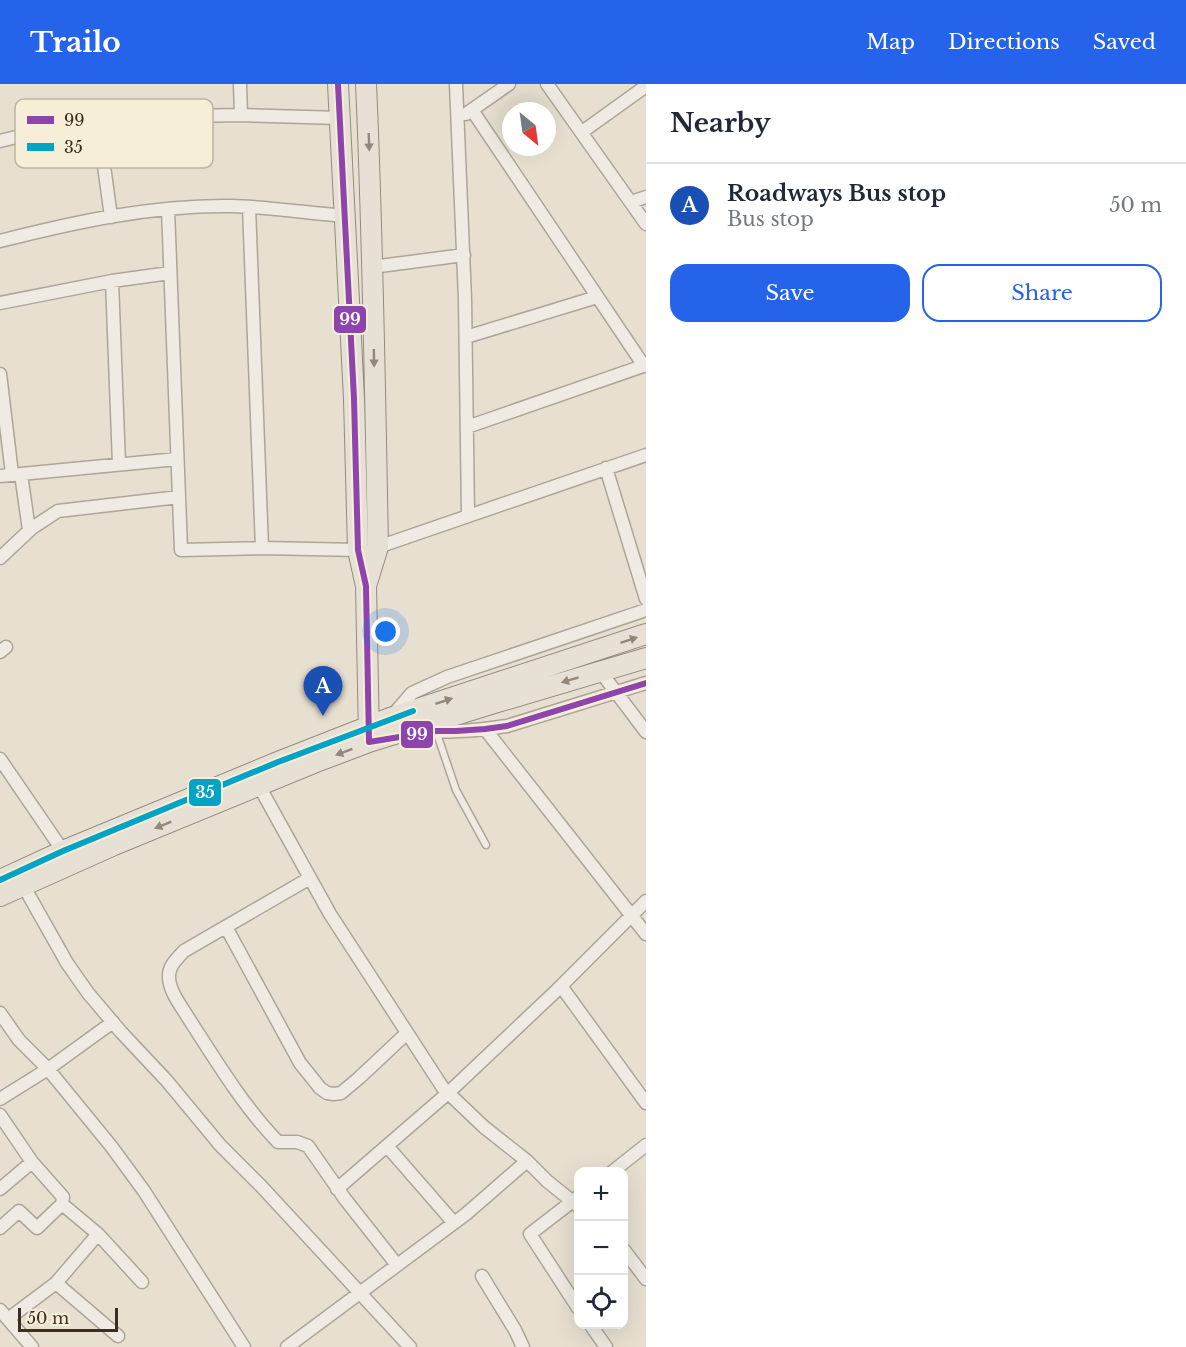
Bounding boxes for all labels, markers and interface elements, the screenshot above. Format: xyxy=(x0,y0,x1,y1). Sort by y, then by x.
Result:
text: Trailo xyxy=(30,25,121,60)
text: Map xyxy=(866,29,915,55)
text: Directions xyxy=(948,29,1060,55)
text: Saved xyxy=(1093,29,1156,55)
legend xyxy=(15,99,213,168)
north arrow xyxy=(502,102,556,156)
text: Nearby xyxy=(670,107,771,139)
text: 99 xyxy=(64,110,85,130)
one-way arrow xyxy=(364,133,373,152)
text: 35 xyxy=(64,137,83,157)
text: Roadways Bus stop xyxy=(727,180,946,207)
text: A xyxy=(681,193,698,217)
text: 50 m xyxy=(1109,193,1162,217)
text: Bus stop xyxy=(727,207,814,231)
button: Save xyxy=(670,264,910,322)
button: Share xyxy=(922,264,1162,322)
line badge: 99 xyxy=(333,305,367,334)
text: 99 xyxy=(339,309,361,329)
one-way arrow xyxy=(369,349,379,368)
your location xyxy=(371,617,400,646)
one-way arrow xyxy=(620,634,638,644)
pin: A xyxy=(304,666,342,716)
one-way arrow xyxy=(561,676,579,685)
one-way arrow xyxy=(435,695,453,705)
line badge: 99 xyxy=(400,720,434,749)
text: 99 xyxy=(406,724,428,744)
one-way arrow xyxy=(335,748,353,757)
line badge: 35 xyxy=(188,778,222,807)
text: 35 xyxy=(195,782,215,802)
one-way arrow xyxy=(154,820,172,830)
map controls xyxy=(574,1167,628,1329)
button: + xyxy=(574,1167,628,1221)
button: − xyxy=(574,1221,628,1275)
button: locate xyxy=(574,1275,628,1329)
scale bar xyxy=(18,1305,118,1332)
text: 50 m xyxy=(27,1308,69,1328)

